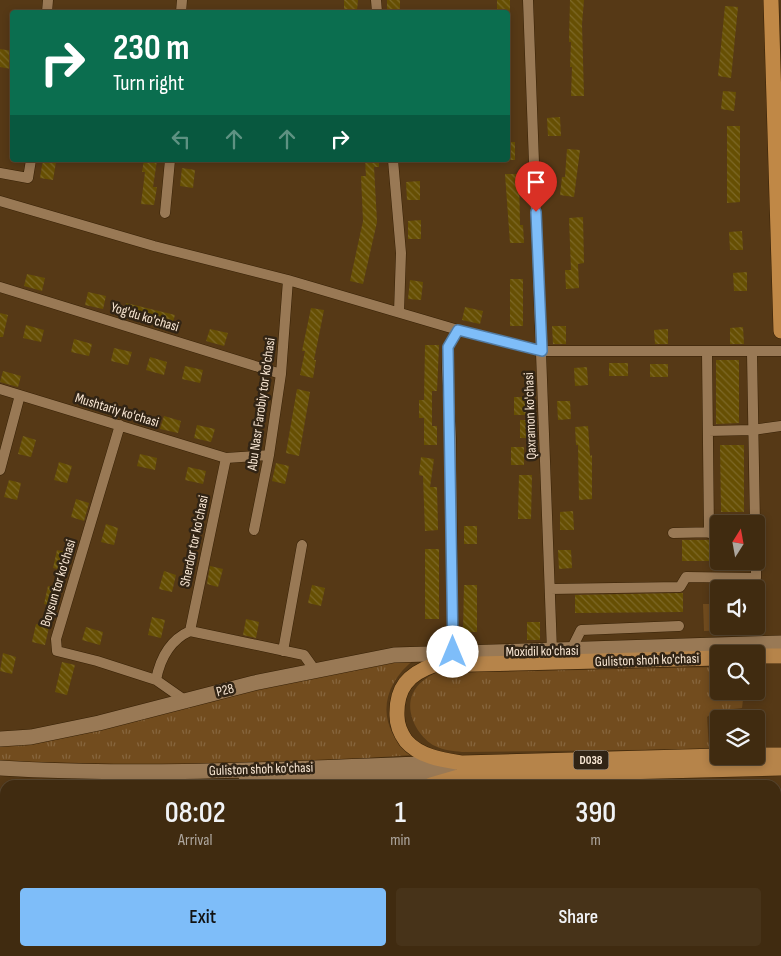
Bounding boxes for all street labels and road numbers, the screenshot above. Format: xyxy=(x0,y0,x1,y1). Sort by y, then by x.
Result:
street label: Yog'du ko'chasi xyxy=(109,299,181,335)
street label: Abu Nasr Farobiy tor ko'chasi xyxy=(243,337,279,472)
street label: Qaxramon ko'chasi xyxy=(520,372,540,460)
street label: Mushtariy ko'chasi xyxy=(73,389,161,431)
street label: Sherdor tor ko'chasi xyxy=(176,494,212,588)
street label: Boysun tor ko'chasi xyxy=(37,537,79,629)
street label: Moxidil ko'chasi xyxy=(505,642,579,660)
street label: Guliston shoh ko'chasi xyxy=(595,650,699,670)
street label: Р28 xyxy=(214,680,236,700)
road number: D038 xyxy=(574,750,608,770)
street label: Guliston shoh ko'chasi xyxy=(209,759,313,779)

